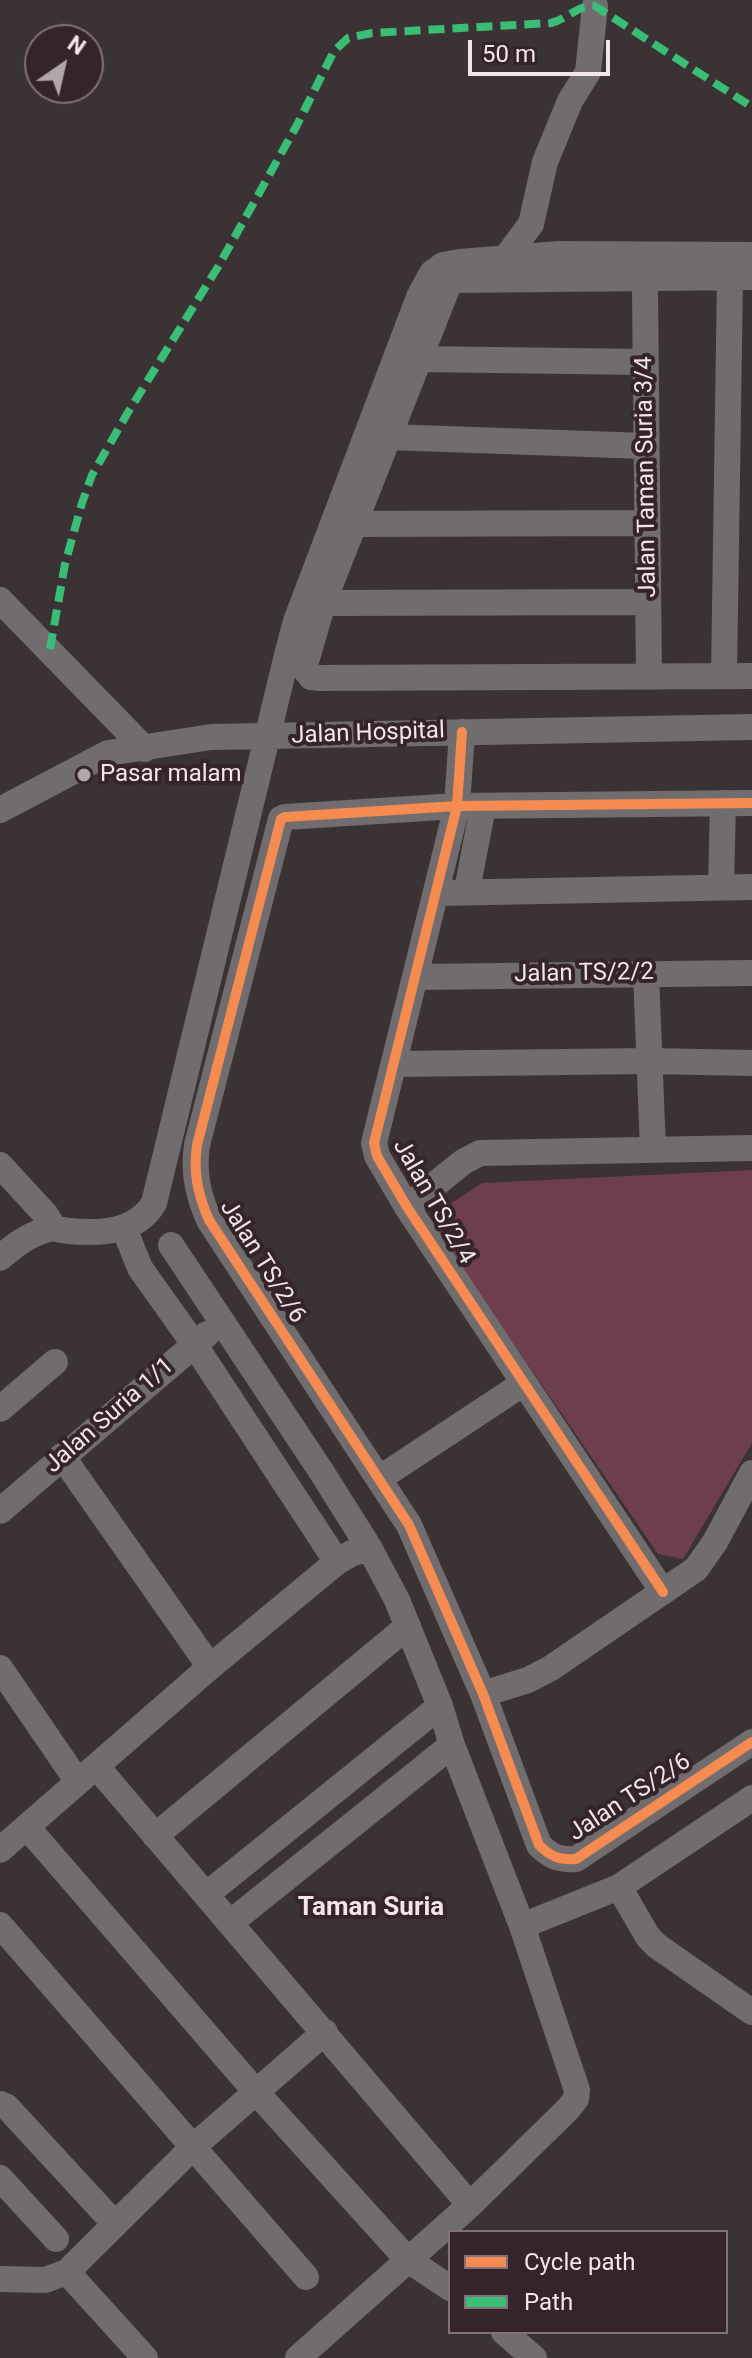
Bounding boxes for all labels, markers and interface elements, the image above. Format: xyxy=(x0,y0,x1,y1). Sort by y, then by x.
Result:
north arrow xyxy=(24,24,104,104)
scale bar xyxy=(472,24,614,74)
text: N xyxy=(63,31,90,60)
text: 50 m xyxy=(482,40,536,68)
street label: Jalan Taman Suria 3/4 xyxy=(630,356,664,598)
street label: Jalan Hospital xyxy=(291,717,445,751)
place label: Pasar malam xyxy=(100,761,242,789)
marker: Pasar malam xyxy=(75,766,93,784)
street label: Jalan TS/2/2 xyxy=(514,958,654,990)
street label: Jalan TS/2/4 xyxy=(386,1134,480,1270)
street label: Jalan TS/2/6 xyxy=(213,1195,311,1329)
street label: Jalan Suria 1/1 xyxy=(40,1352,180,1480)
street label: Jalan TS/2/6 xyxy=(564,1748,696,1848)
district label: Taman Suria xyxy=(298,1892,444,1924)
legend xyxy=(448,2230,728,2334)
text: Cycle path xyxy=(524,2248,636,2276)
text: Path xyxy=(524,2288,573,2316)

